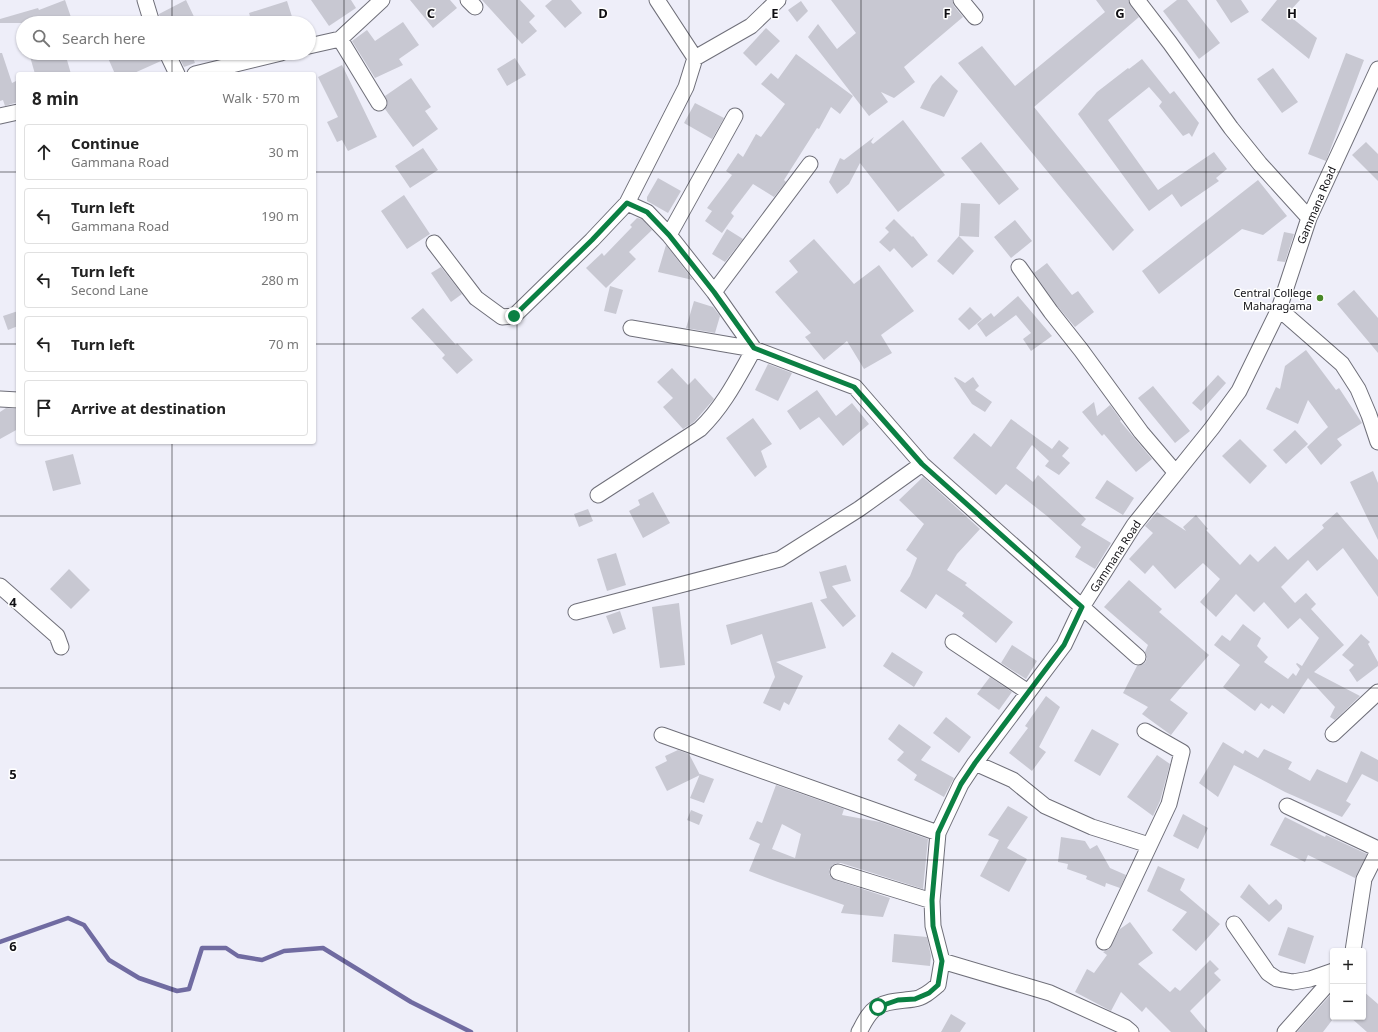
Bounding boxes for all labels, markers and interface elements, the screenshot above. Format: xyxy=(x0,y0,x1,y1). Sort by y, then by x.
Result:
text: C xyxy=(427,4,435,22)
text: D xyxy=(598,4,608,22)
text: E xyxy=(771,4,779,22)
text: F xyxy=(943,4,951,22)
text: G xyxy=(1115,4,1125,22)
text: H xyxy=(1287,4,1297,22)
search box xyxy=(16,16,316,60)
icon: search xyxy=(30,27,52,49)
text: Search here xyxy=(62,28,145,48)
text: 8 min xyxy=(32,87,79,110)
text: Walk · 570 m xyxy=(222,89,300,107)
text: Continue xyxy=(71,133,139,153)
icon: ahead xyxy=(33,141,55,163)
text: 30 m xyxy=(269,143,299,161)
text: Gammana Road xyxy=(71,153,169,171)
street label: Gammana Road xyxy=(1293,164,1339,246)
text: Turn left xyxy=(71,197,135,217)
icon: left xyxy=(33,205,55,227)
text: 190 m xyxy=(261,207,299,225)
text: Gammana Road xyxy=(71,217,169,235)
text: Turn left xyxy=(71,261,135,281)
icon: left xyxy=(33,269,55,291)
text: 280 m xyxy=(261,271,299,289)
text: Second Lane xyxy=(71,281,148,299)
place label: Central College Maharagama xyxy=(1233,285,1312,313)
marker: Central College Maharagama xyxy=(1315,293,1325,303)
route end xyxy=(505,307,523,325)
icon: left xyxy=(33,333,55,355)
text: Turn left xyxy=(71,334,135,354)
text: 70 m xyxy=(269,335,299,353)
icon: arrive xyxy=(33,397,55,419)
text: Arrive at destination xyxy=(71,398,226,418)
street label: Gammana Road xyxy=(1086,517,1144,595)
text: 4 xyxy=(9,593,17,611)
text: 5 xyxy=(9,765,17,783)
text: 6 xyxy=(9,937,17,955)
map controls xyxy=(1330,948,1366,1020)
button: + xyxy=(1330,948,1366,984)
button: − xyxy=(1330,984,1366,1020)
route start xyxy=(869,998,887,1016)

